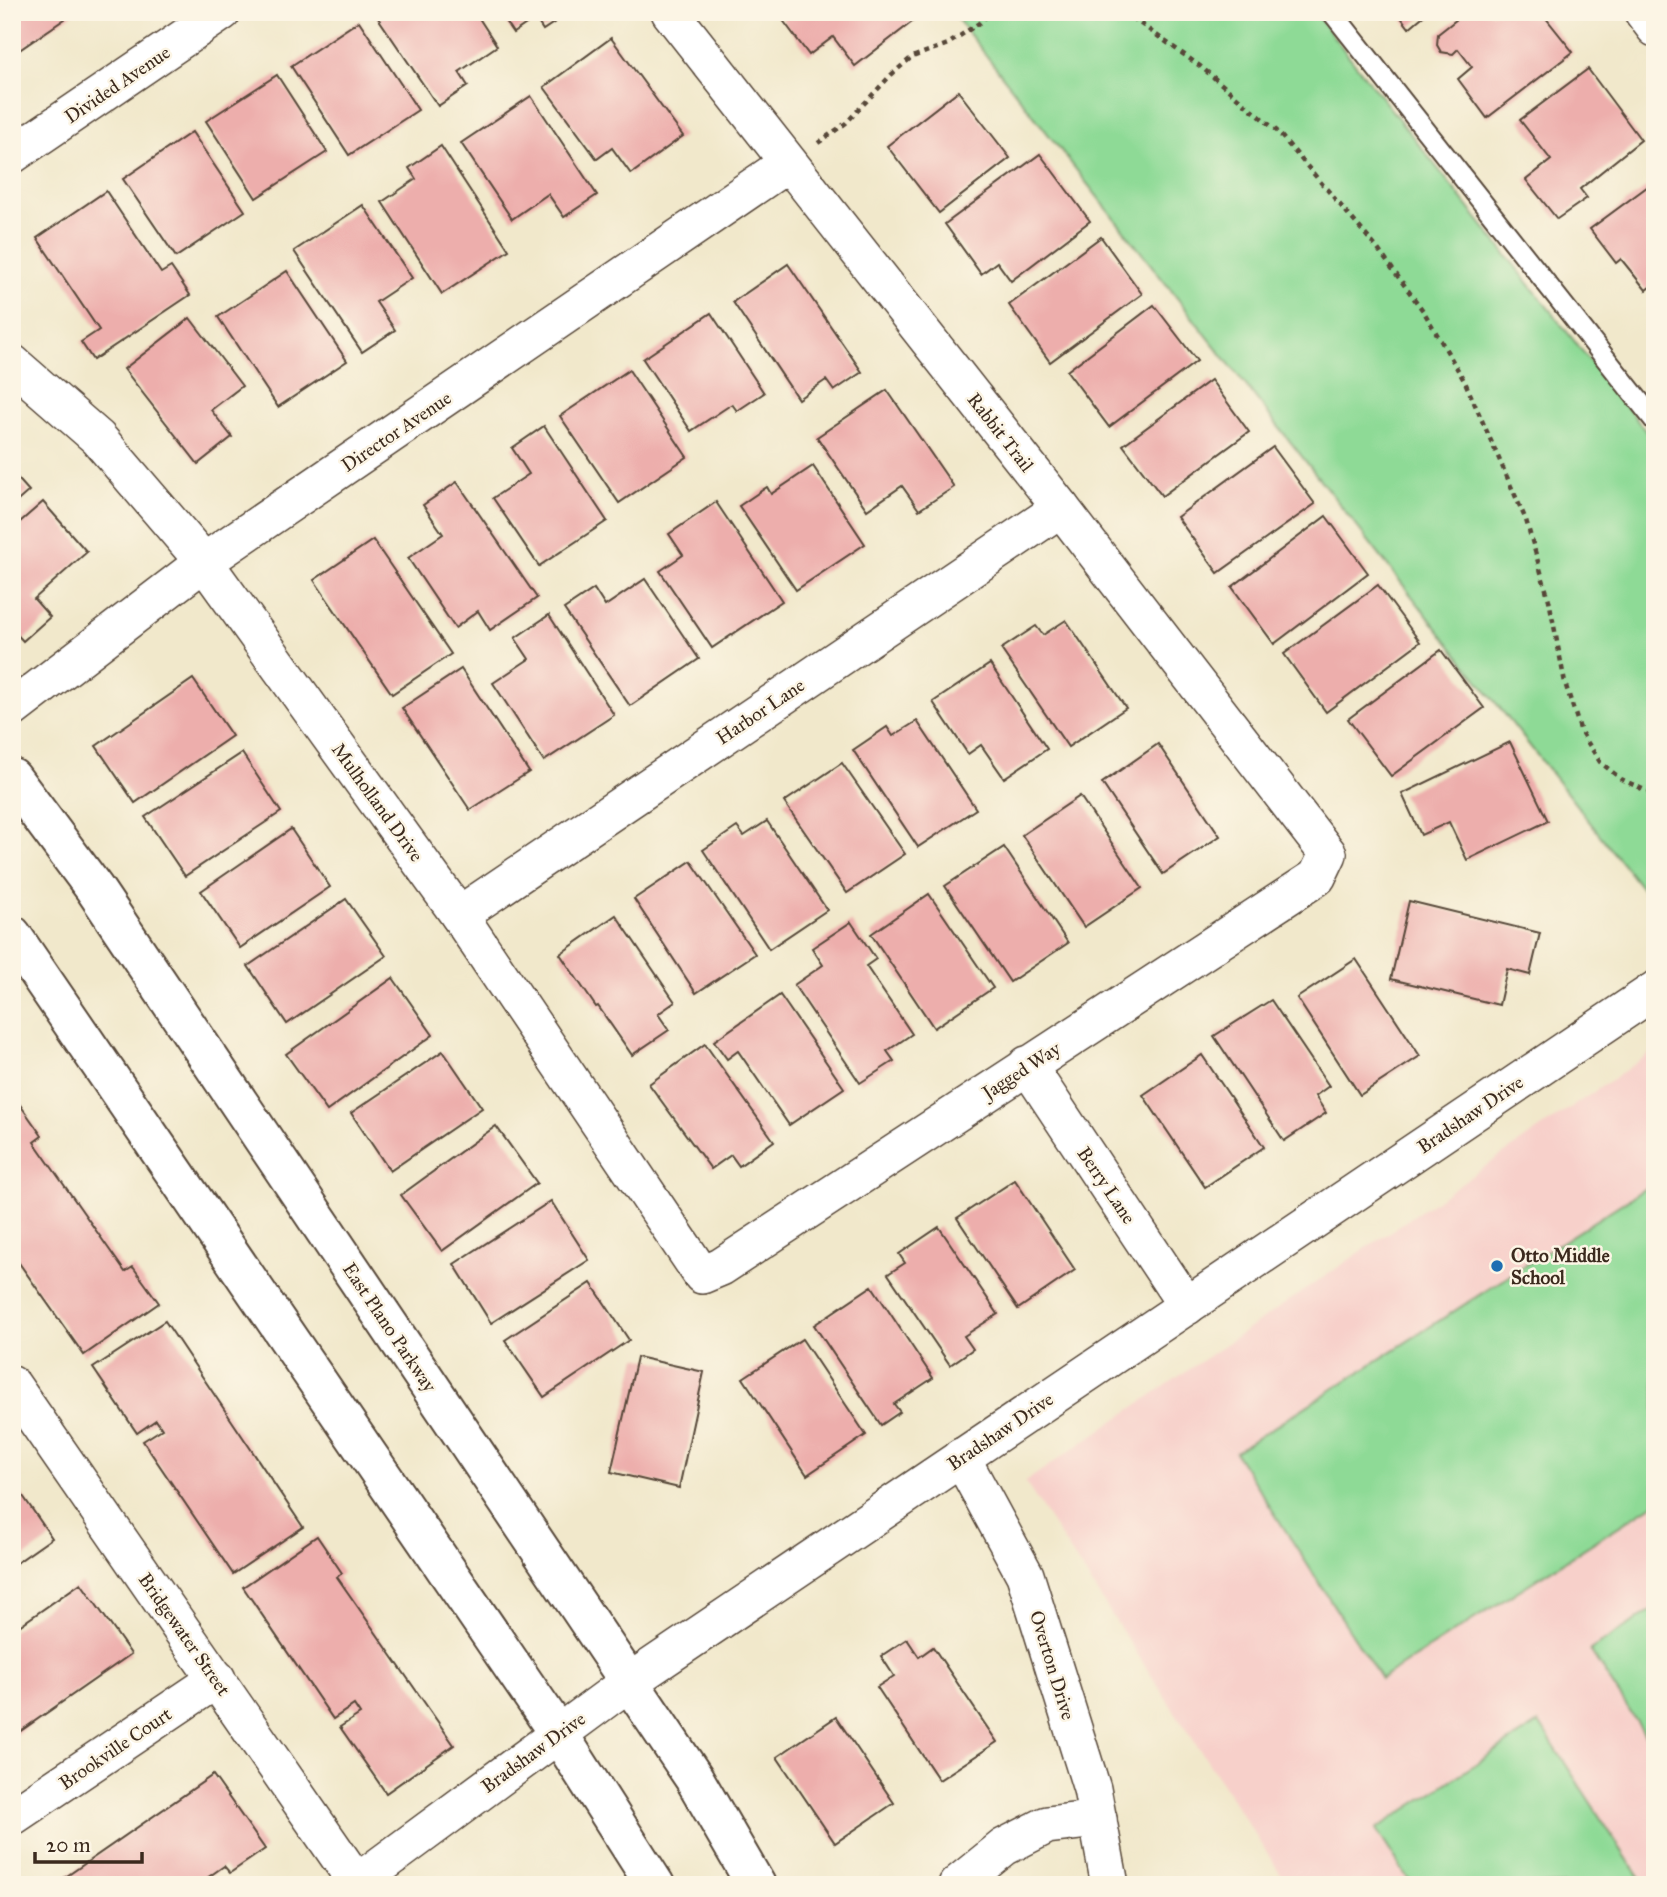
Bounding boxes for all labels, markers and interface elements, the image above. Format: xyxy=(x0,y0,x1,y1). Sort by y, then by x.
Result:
street label: Divided Avenue xyxy=(60,41,175,128)
street label: Director Avenue xyxy=(337,386,456,477)
street label: Rabbit Trail xyxy=(963,388,1039,477)
street label: Harbor Lane xyxy=(712,673,809,749)
street label: Mulholland Drive xyxy=(327,739,428,866)
street label: Jagged Way xyxy=(976,1036,1066,1106)
street label: Bradshaw Drive xyxy=(1413,1070,1528,1158)
street label: Berry Lane xyxy=(1072,1142,1141,1228)
place label: Otto Middle School xyxy=(1511,1244,1610,1289)
street label: East Plano Parkway xyxy=(338,1258,442,1397)
marker: Otto Middle School xyxy=(1489,1258,1505,1274)
street label: Bradshaw Drive xyxy=(943,1387,1058,1475)
street label: Bridgewater Street xyxy=(133,1568,236,1701)
street label: Overton Drive xyxy=(1025,1608,1080,1723)
street label: Brookville Court xyxy=(55,1702,176,1795)
street label: Bradshaw Drive xyxy=(477,1707,590,1798)
scale bar xyxy=(35,1820,142,1864)
text: 20 m xyxy=(46,1832,91,1858)

